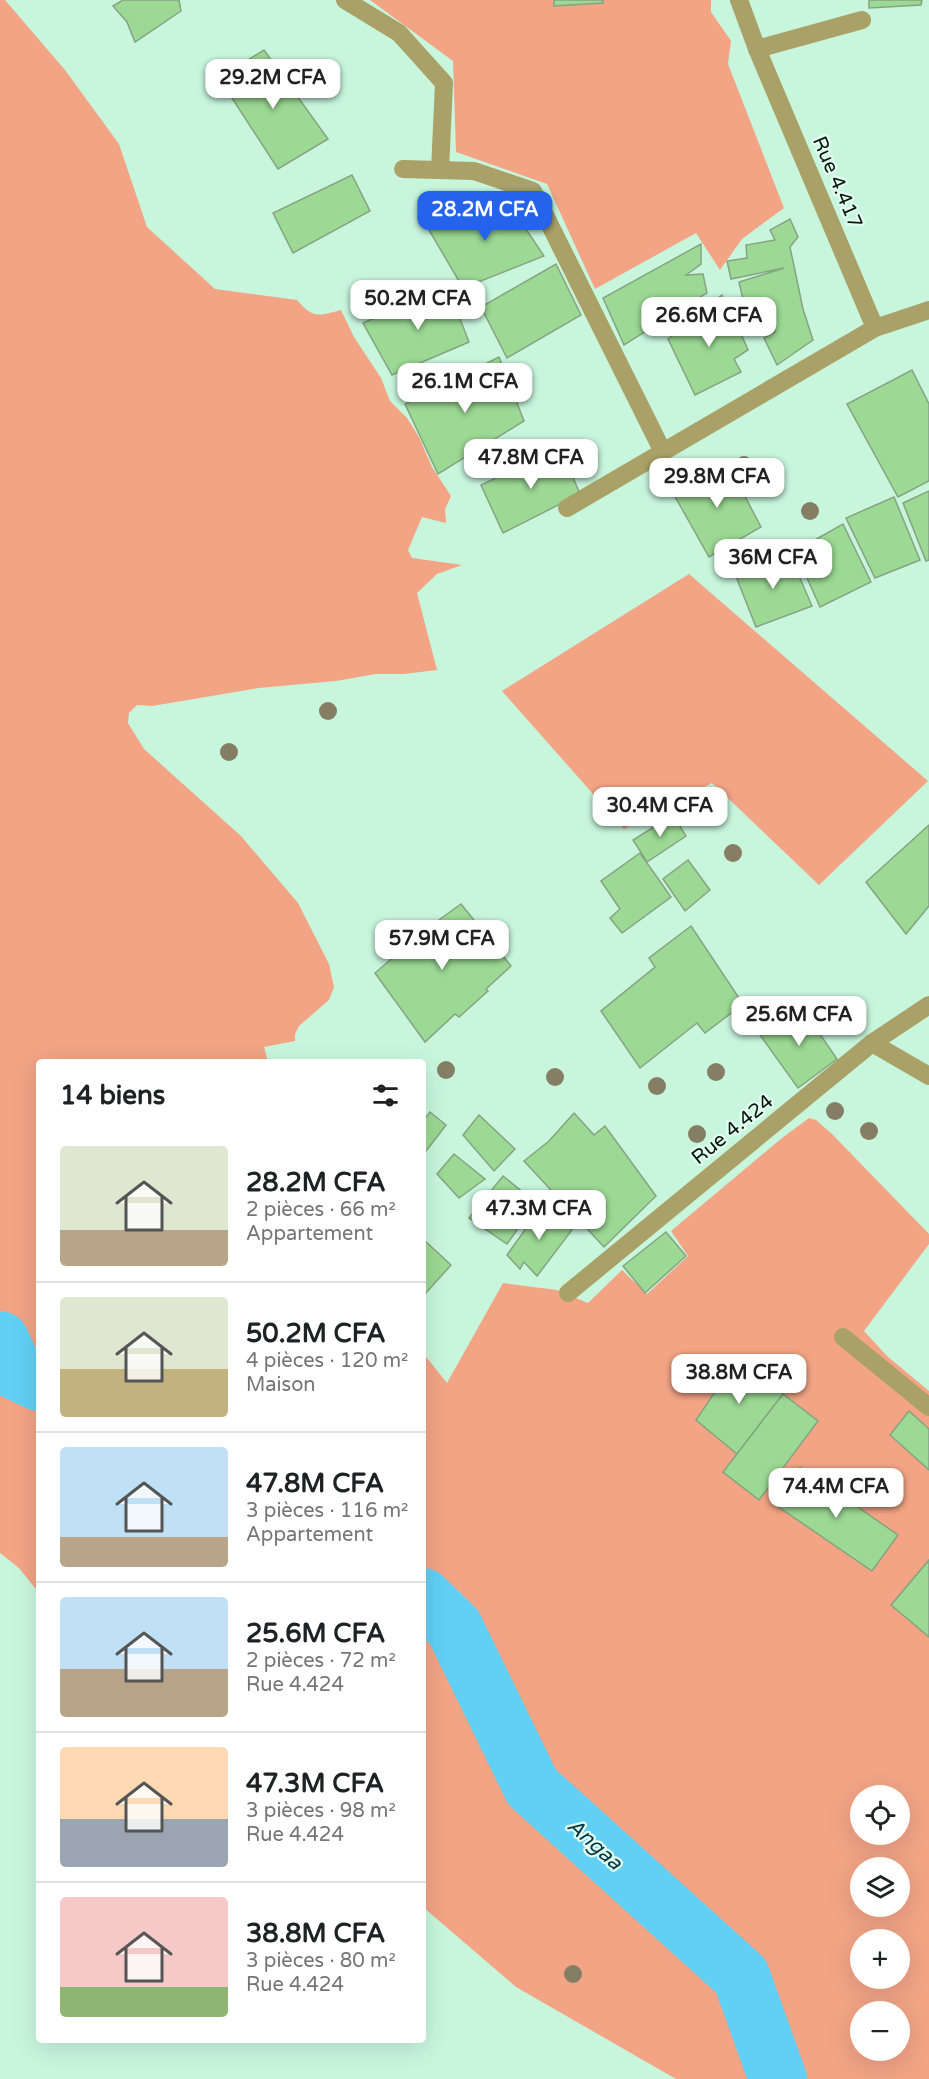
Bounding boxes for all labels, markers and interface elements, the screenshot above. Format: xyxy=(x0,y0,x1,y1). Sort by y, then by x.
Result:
pin: 29.2M CFA xyxy=(204,59,342,110)
text: 29.2M CFA xyxy=(219,66,327,90)
street label: Rue 4.417 xyxy=(807,133,867,232)
pin: 28.2M CFA xyxy=(416,191,554,242)
text: 28.2M CFA xyxy=(431,198,539,222)
pin: 50.2M CFA xyxy=(349,280,487,331)
text: 50.2M CFA xyxy=(364,287,472,311)
pin: 26.6M CFA xyxy=(640,297,778,348)
text: 26.6M CFA xyxy=(655,304,763,328)
pin: 26.1M CFA xyxy=(396,363,534,414)
text: 26.1M CFA xyxy=(411,370,519,394)
pin: 47.8M CFA xyxy=(462,439,600,490)
text: 47.8M CFA xyxy=(478,446,584,470)
pin: 29.8M CFA xyxy=(648,458,786,509)
text: 29.8M CFA xyxy=(663,465,771,489)
pin: 36M CFA xyxy=(718,539,828,590)
text: 36M CFA xyxy=(728,546,818,570)
pin: 30.4M CFA xyxy=(591,787,729,838)
text: 30.4M CFA xyxy=(607,794,713,818)
pin: 57.9M CFA xyxy=(373,920,511,971)
text: 57.9M CFA xyxy=(389,927,495,951)
pin: 25.6M CFA xyxy=(730,996,868,1047)
text: 25.6M CFA xyxy=(745,1003,853,1027)
icon: filters xyxy=(369,1079,402,1112)
text: 14 biens xyxy=(60,1080,165,1111)
street label: Rue 4.424 xyxy=(687,1090,778,1170)
text: 28.2M CFA xyxy=(246,1167,386,1198)
icon: home xyxy=(108,1170,180,1242)
pin: 47.3M CFA xyxy=(470,1190,608,1241)
text: 47.3M CFA xyxy=(486,1197,592,1221)
text: 2 pièces · 66 m² xyxy=(246,1198,396,1222)
text: Appartement xyxy=(246,1222,373,1246)
text: 50.2M CFA xyxy=(246,1318,386,1349)
icon: home xyxy=(108,1321,180,1393)
text: 4 pièces · 120 m² xyxy=(246,1349,408,1373)
pin: 38.8M CFA xyxy=(670,1354,808,1405)
text: 38.8M CFA xyxy=(685,1361,793,1385)
text: Maison xyxy=(246,1373,315,1397)
text: 47.8M CFA xyxy=(246,1468,384,1499)
pin: 74.4M CFA xyxy=(767,1468,905,1519)
icon: home xyxy=(108,1471,180,1543)
text: 74.4M CFA xyxy=(783,1475,889,1499)
text: 3 pièces · 116 m² xyxy=(246,1499,408,1523)
text: Appartement xyxy=(246,1523,373,1547)
text: 25.6M CFA xyxy=(246,1618,385,1649)
icon: home xyxy=(108,1621,180,1693)
text: 2 pièces · 72 m² xyxy=(246,1649,396,1673)
text: Rue 4.424 xyxy=(246,1673,344,1697)
text: 47.3M CFA xyxy=(246,1768,384,1799)
icon: home xyxy=(108,1771,180,1843)
map controls xyxy=(850,1785,910,2061)
button: locate xyxy=(850,1785,910,1845)
text: 3 pièces · 98 m² xyxy=(246,1799,396,1823)
water label: Angaa xyxy=(562,1813,628,1876)
text: Rue 4.424 xyxy=(246,1823,344,1847)
button: layers xyxy=(850,1857,910,1917)
text: 38.8M CFA xyxy=(246,1918,385,1949)
icon: home xyxy=(108,1921,180,1993)
button: + xyxy=(850,1929,910,1989)
text: 3 pièces · 80 m² xyxy=(246,1949,396,1973)
text: Rue 4.424 xyxy=(246,1973,344,1997)
button: − xyxy=(850,2001,910,2061)

